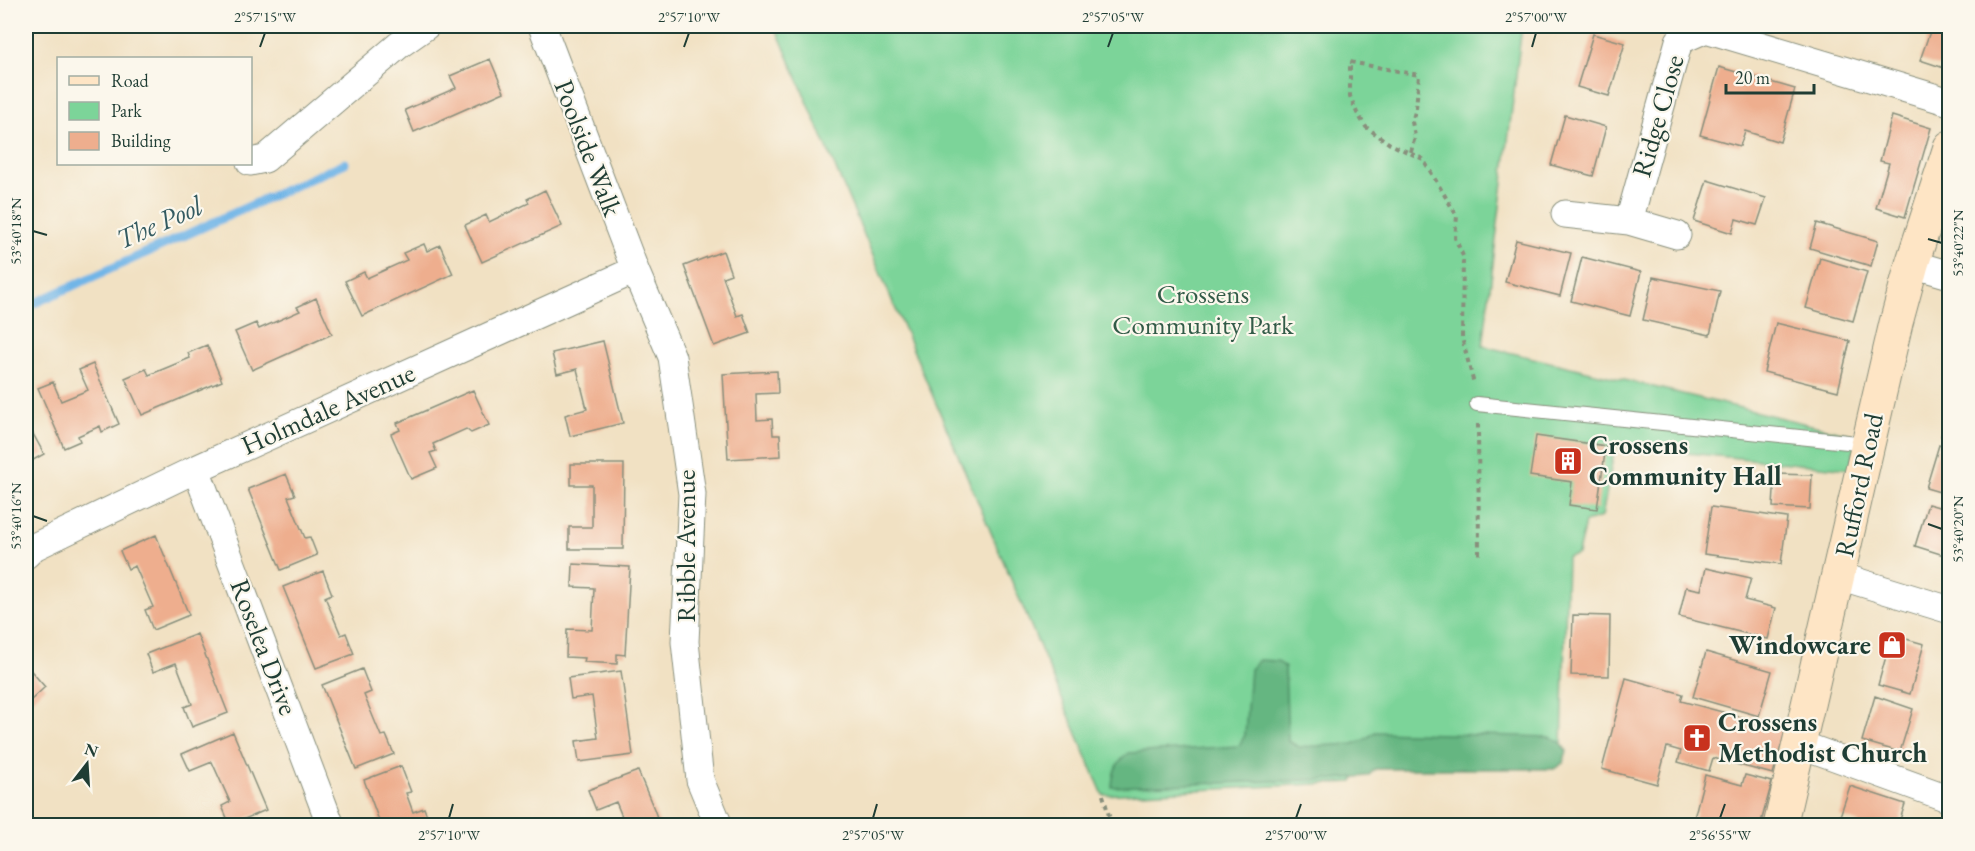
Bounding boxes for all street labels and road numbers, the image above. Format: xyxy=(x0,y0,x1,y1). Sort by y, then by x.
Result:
street label: Ridge Close xyxy=(1623,51,1692,181)
street label: Poolside Walk xyxy=(546,75,631,221)
street label: Holmdale Avenue xyxy=(235,355,420,462)
street label: Rufford Road xyxy=(1826,409,1891,560)
street label: Ribble Avenue xyxy=(668,469,703,623)
street label: Roselea Drive xyxy=(223,574,306,720)

